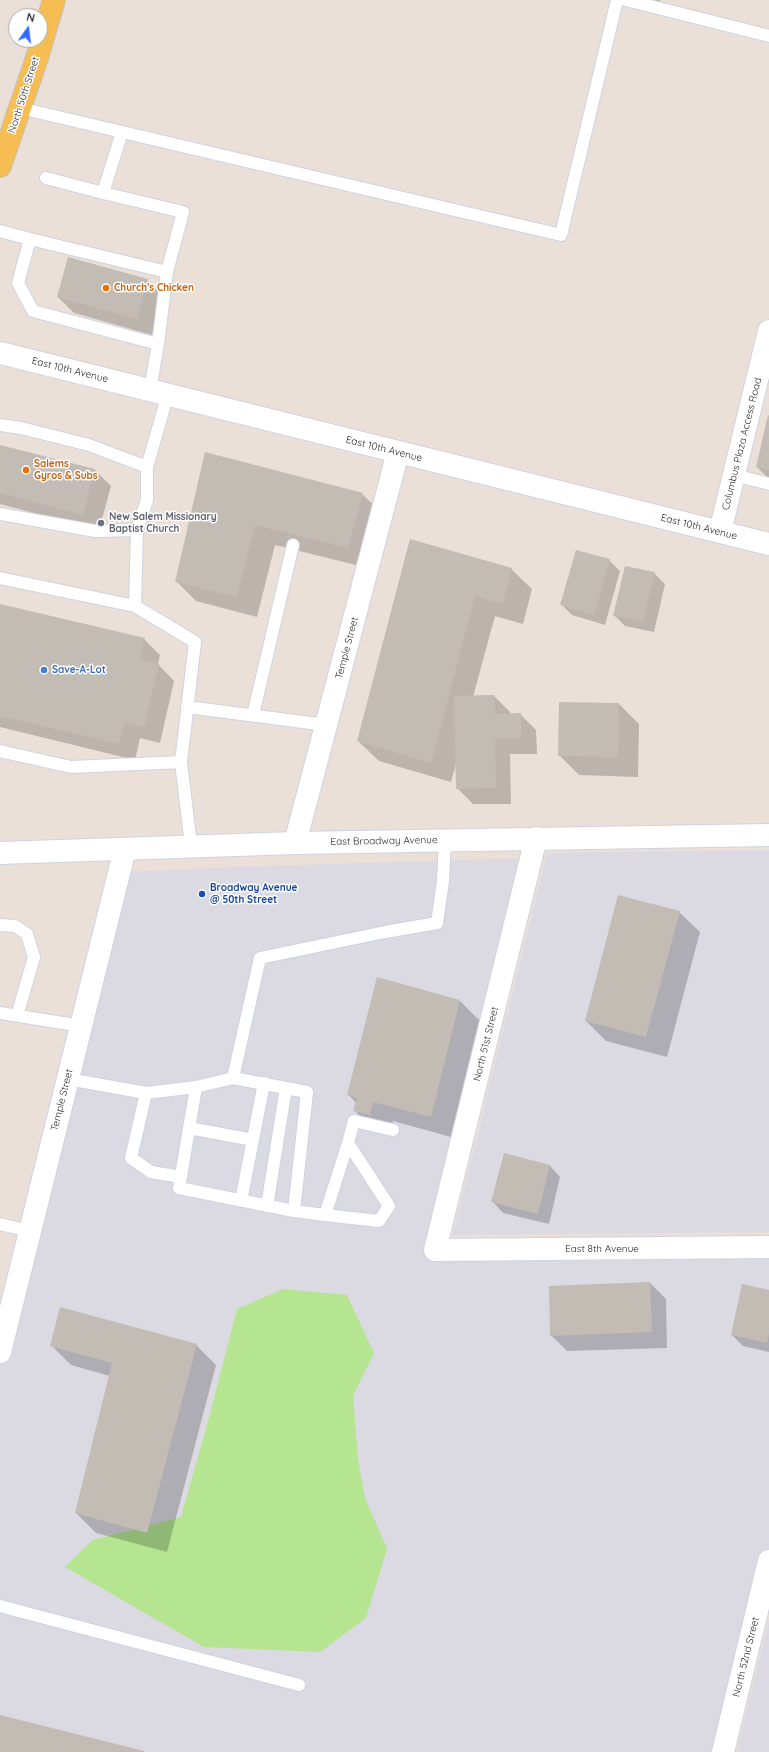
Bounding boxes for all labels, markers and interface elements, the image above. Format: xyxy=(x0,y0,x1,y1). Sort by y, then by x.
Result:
north arrow xyxy=(8,8,48,48)
text: N xyxy=(25,10,36,25)
street label: North 50th Street xyxy=(6,55,42,135)
place label: Church's Chicken xyxy=(114,282,194,294)
marker: Church's Chicken xyxy=(101,283,111,293)
street label: East 10th Avenue xyxy=(31,355,109,385)
street label: Columbus Plaza Access Road xyxy=(720,377,764,511)
street label: East 10th Avenue xyxy=(345,434,423,464)
place label: Salems Gyros & Subs xyxy=(34,458,98,482)
marker: Salems Gyros & Subs xyxy=(21,465,31,475)
place label: New Salem Missionary Baptist Church xyxy=(109,511,217,534)
street label: East 10th Avenue xyxy=(660,512,738,542)
marker: New Salem Missionary Baptist Church xyxy=(96,518,106,528)
street label: Temple Street xyxy=(333,616,361,680)
place label: Save-A-Lot xyxy=(52,664,106,676)
marker: Save-A-Lot xyxy=(39,665,49,675)
street label: East Broadway Avenue xyxy=(330,834,438,848)
place label: Broadway Avenue @ 50th Street xyxy=(210,882,297,906)
marker: Broadway Avenue @ 50th Street xyxy=(197,889,207,899)
street label: North 51st Street xyxy=(471,1006,501,1082)
street label: Temple Street xyxy=(48,1068,76,1132)
street label: East 8th Avenue xyxy=(565,1243,639,1255)
street label: North 52nd Street xyxy=(730,1616,762,1698)

